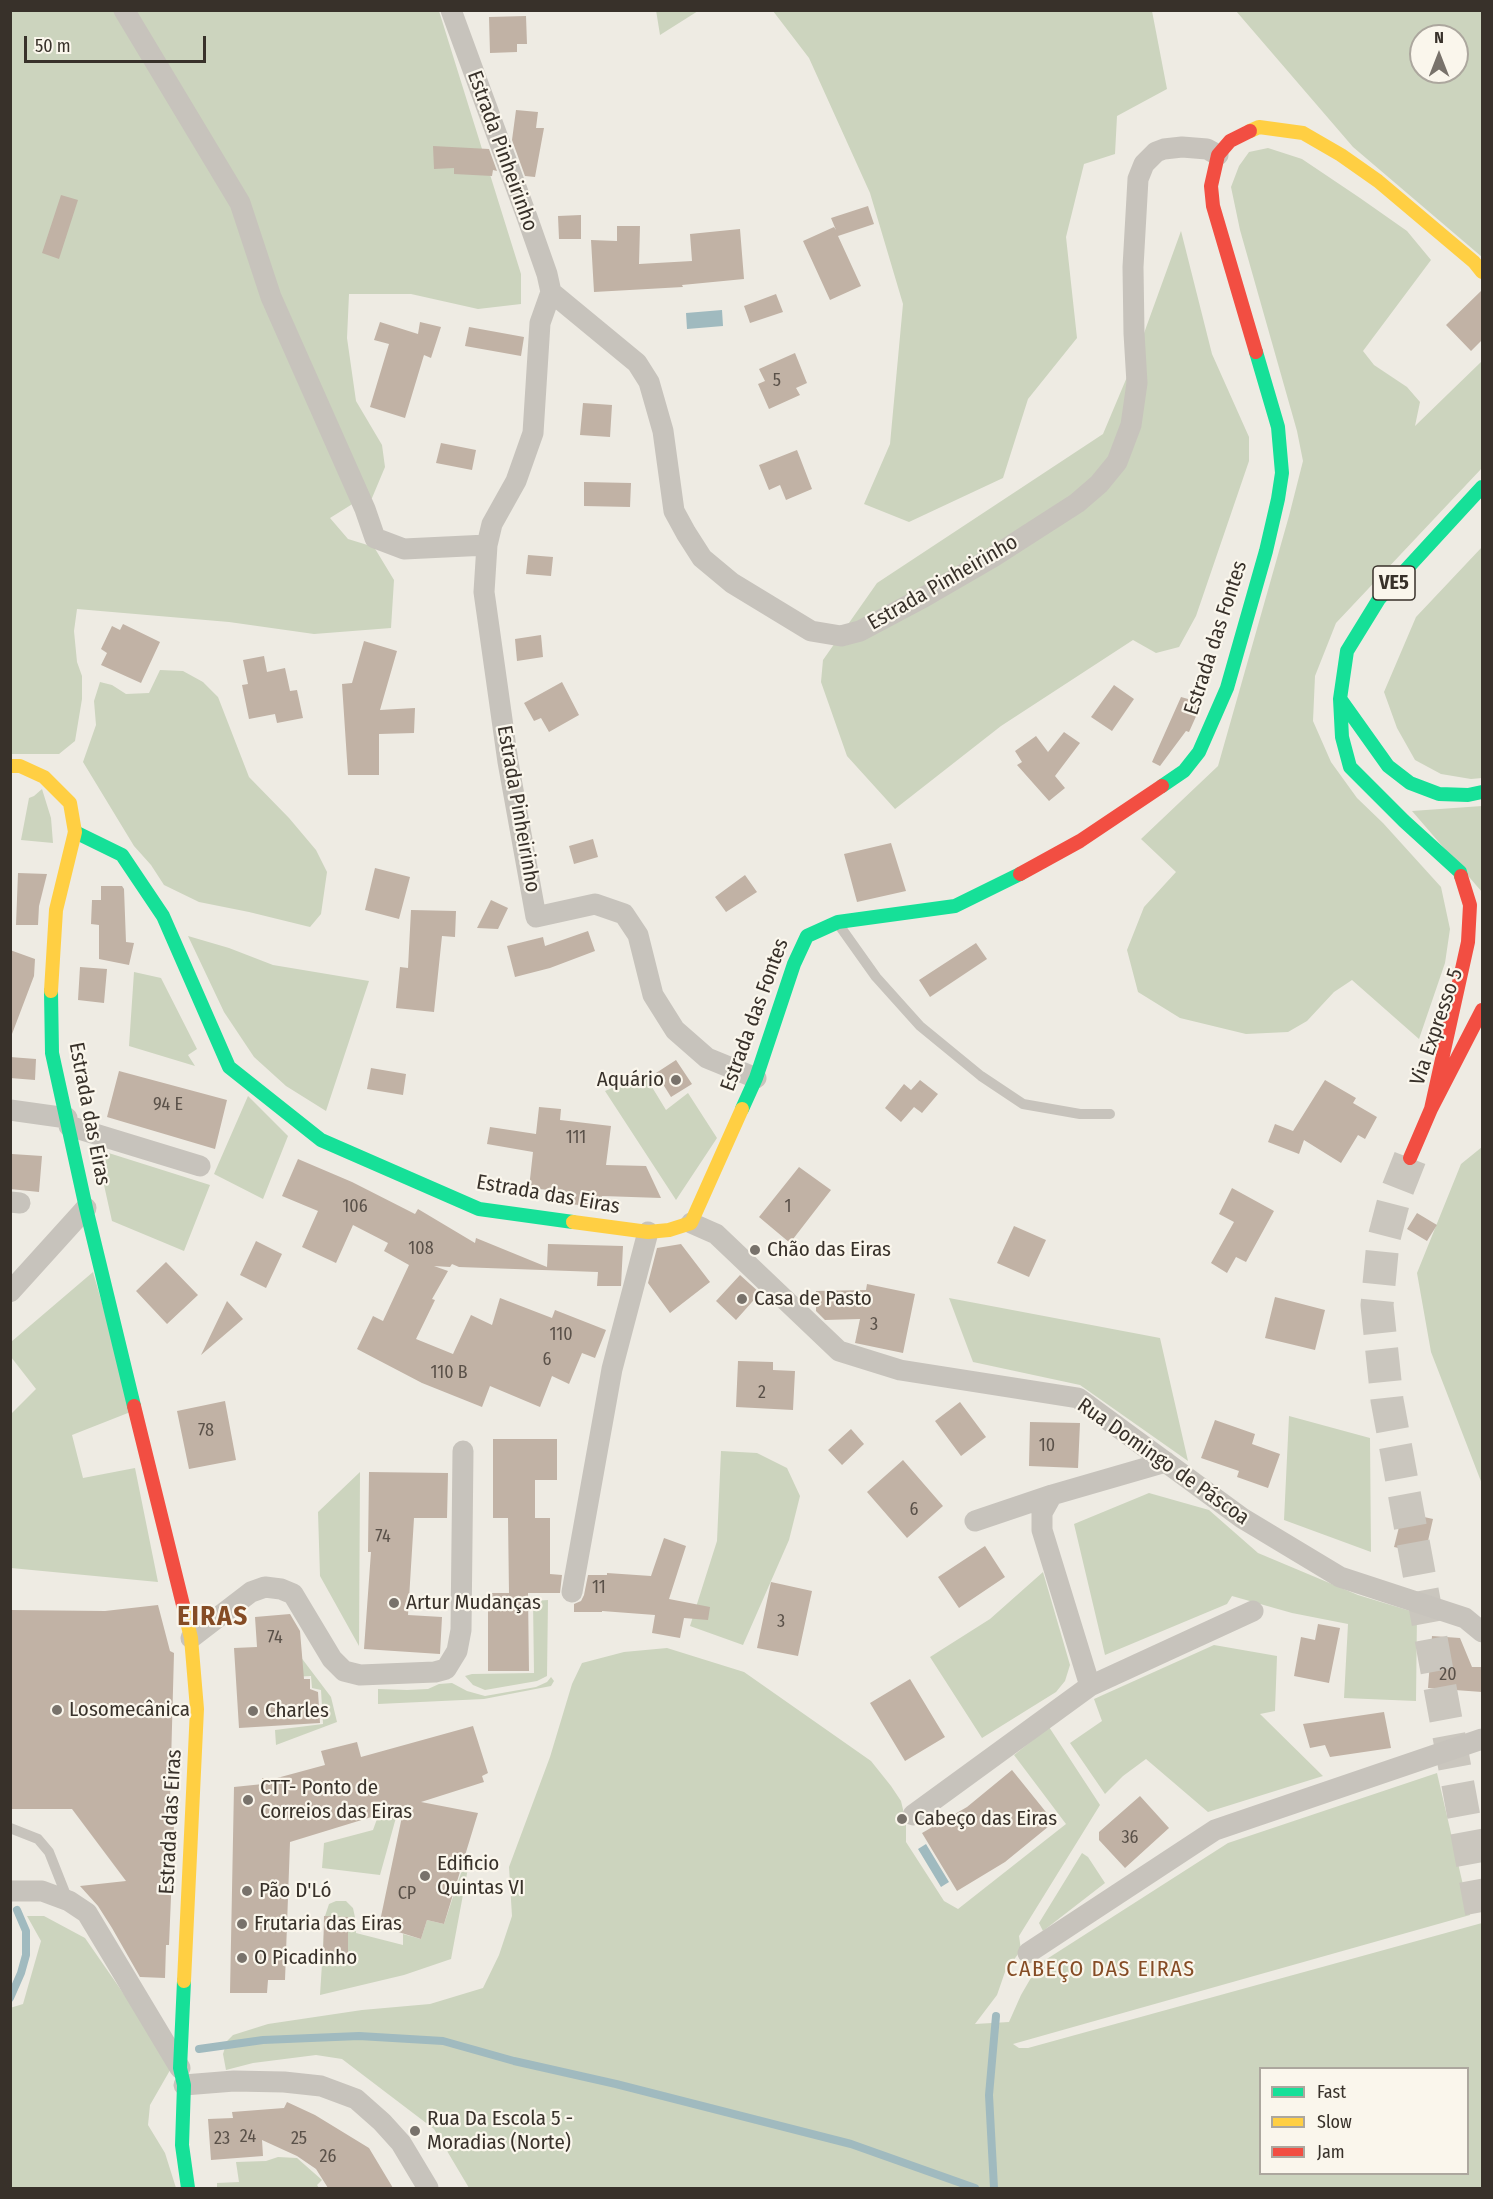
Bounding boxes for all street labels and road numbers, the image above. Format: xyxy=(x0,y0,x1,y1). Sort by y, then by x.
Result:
street label: Estrada Pinheirinho xyxy=(461,67,543,235)
street label: Estrada Pinheirinho xyxy=(864,530,1022,636)
street label: Estrada das Fontes xyxy=(1179,558,1253,718)
road number: VE5 xyxy=(1373,566,1415,600)
street label: Estrada Pinheirinho xyxy=(491,724,545,894)
street label: Estrada das Fontes xyxy=(716,935,794,1095)
street label: Via Expresso 5 xyxy=(1405,965,1469,1089)
street label: Estrada das Eiras xyxy=(63,1040,115,1188)
street label: Estrada das Eiras xyxy=(474,1170,622,1220)
street label: Rua Domingo de Páscoa xyxy=(1072,1393,1254,1531)
street label: Estrada das Eiras xyxy=(155,1749,187,1895)

